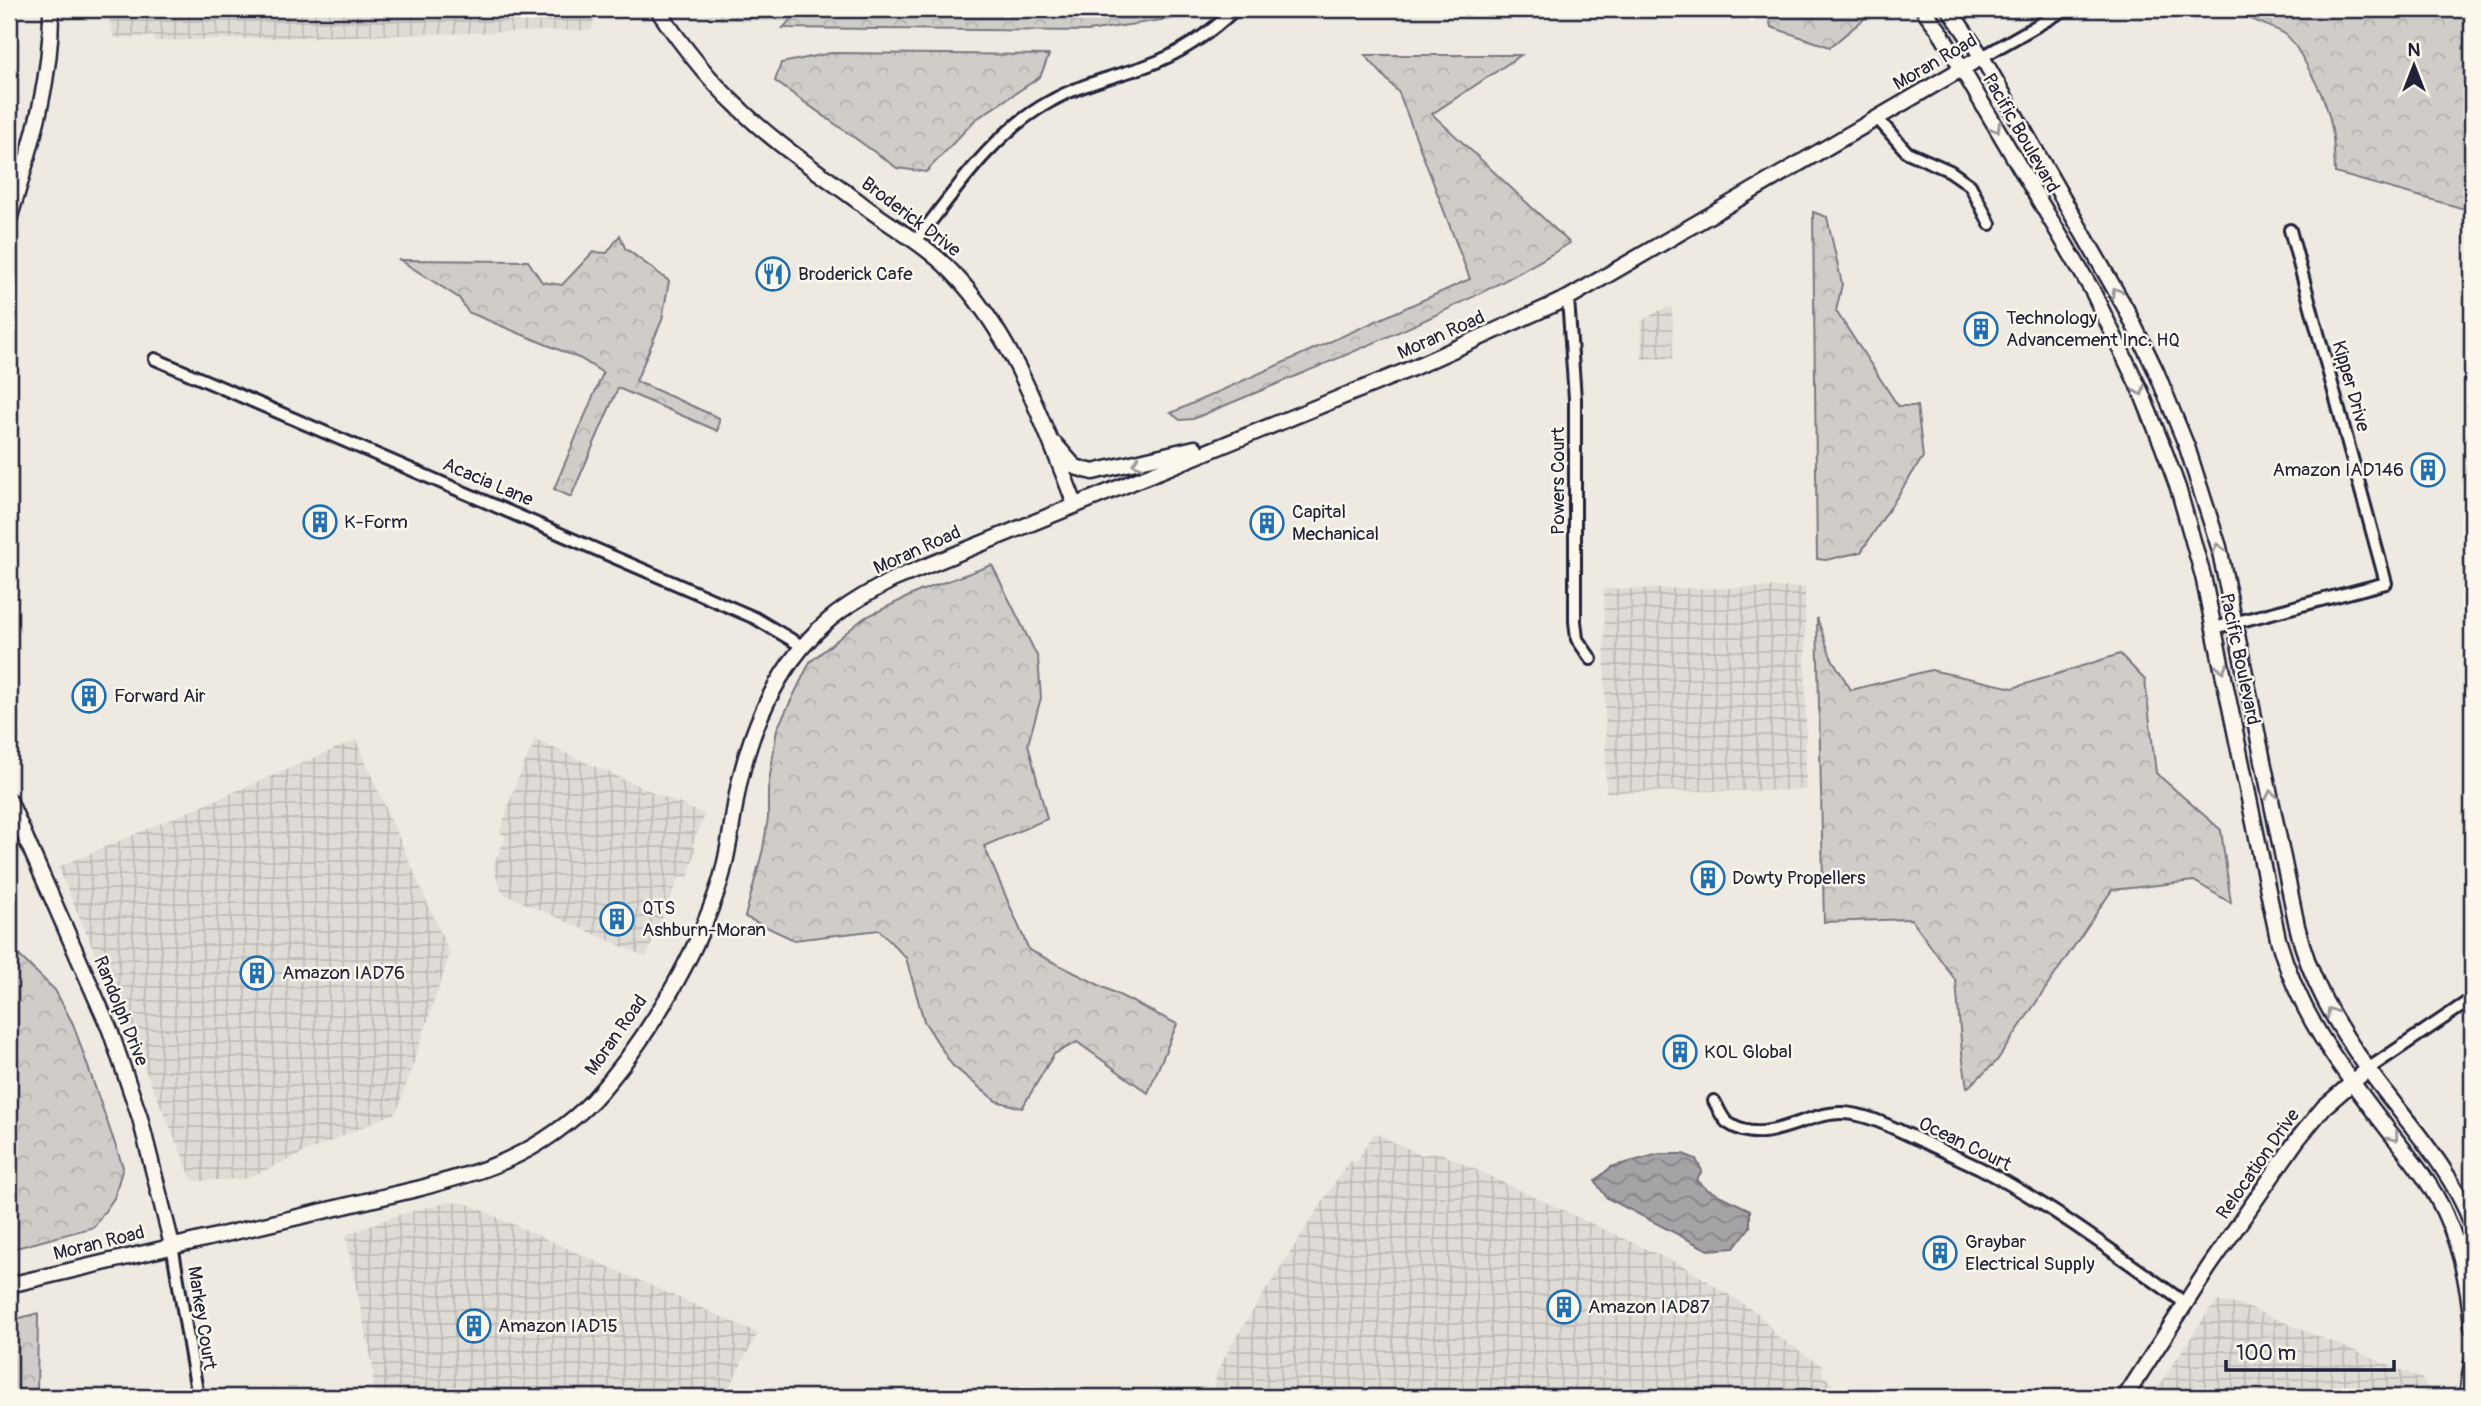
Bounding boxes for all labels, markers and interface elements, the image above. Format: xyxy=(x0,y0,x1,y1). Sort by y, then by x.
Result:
street label: Moran Road xyxy=(1889,28,1981,96)
north arrow xyxy=(2380,32,2450,102)
text: N xyxy=(2408,38,2421,62)
street label: Pacific Boulevard xyxy=(1977,69,2065,197)
one-way arrow xyxy=(1988,120,2001,133)
street label: Broderick Drive xyxy=(856,172,966,263)
restaurant icon: Broderick Cafe xyxy=(754,255,792,293)
place label: Broderick Cafe xyxy=(798,262,913,286)
one-way arrow xyxy=(2111,286,2124,299)
street label: Moran Road xyxy=(1394,305,1488,365)
place label: Technology Advancement Inc. HQ xyxy=(2006,306,2180,352)
building icon: Technology Advancement Inc. HQ xyxy=(1962,310,2000,348)
street label: Kipper Drive xyxy=(2327,338,2376,435)
one-way arrow xyxy=(2132,384,2146,397)
street label: Powers Court xyxy=(1546,427,1570,535)
building icon: Amazon IAD146 xyxy=(2409,451,2447,489)
street label: Acacia Lane xyxy=(439,452,537,512)
one-way arrow xyxy=(1131,455,1143,469)
place label: Amazon IAD146 xyxy=(2272,458,2404,482)
place label: Capital Mechanical xyxy=(1292,500,1379,546)
building icon: K-Form xyxy=(301,503,339,541)
building icon: Capital Mechanical xyxy=(1248,504,1286,542)
place label: K-Form xyxy=(344,510,408,534)
street label: Moran Road xyxy=(870,520,964,580)
one-way arrow xyxy=(2212,542,2226,554)
street label: Pacific Boulevard xyxy=(2214,591,2266,727)
one-way arrow xyxy=(2214,662,2229,674)
building icon: Forward Air xyxy=(70,677,108,715)
place label: Forward Air xyxy=(114,684,206,708)
one-way arrow xyxy=(2264,789,2279,801)
building icon: Dowty Propellers xyxy=(1689,859,1727,897)
place label: Dowty Propellers xyxy=(1732,866,1866,890)
place label: QTS Ashburn-Moran xyxy=(642,896,766,942)
building icon: QTS Ashburn-Moran xyxy=(598,900,636,938)
street label: Randolph Drive xyxy=(88,953,154,1070)
building icon: Amazon IAD76 xyxy=(238,954,276,992)
place label: Amazon IAD76 xyxy=(282,961,405,985)
street label: Moran Road xyxy=(579,990,653,1080)
one-way arrow xyxy=(2326,1007,2339,1020)
building icon: KOL Global xyxy=(1661,1033,1699,1071)
place label: KOL Global xyxy=(1704,1040,1792,1064)
street label: Relocation Drive xyxy=(2211,1104,2305,1224)
street label: Ocean Court xyxy=(1915,1111,2016,1177)
one-way arrow xyxy=(2385,1129,2398,1142)
street label: Moran Road xyxy=(51,1220,147,1266)
place label: Graybar Electrical Supply xyxy=(1965,1230,2095,1276)
building icon: Graybar Electrical Supply xyxy=(1921,1234,1959,1272)
street label: Markey Court xyxy=(182,1264,222,1372)
building icon: Amazon IAD87 xyxy=(1545,1288,1583,1326)
place label: Amazon IAD87 xyxy=(1588,1295,1710,1319)
building icon: Amazon IAD15 xyxy=(455,1307,493,1345)
place label: Amazon IAD15 xyxy=(498,1314,618,1338)
scale bar xyxy=(2226,1329,2394,1373)
text: 100 m xyxy=(2236,1340,2296,1367)

